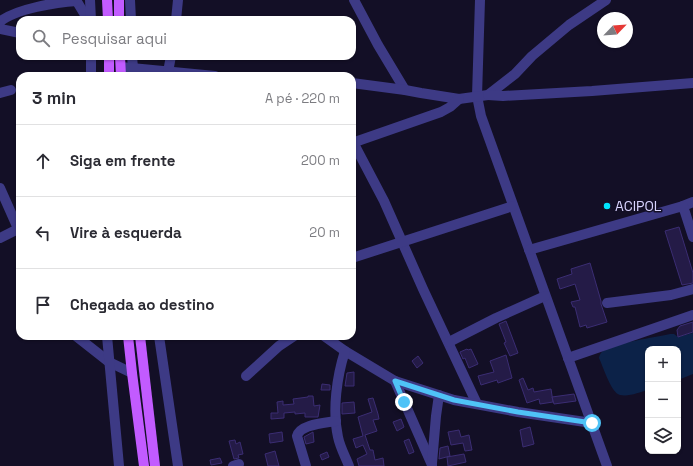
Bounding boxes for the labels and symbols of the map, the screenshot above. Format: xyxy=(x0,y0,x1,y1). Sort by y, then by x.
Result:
north arrow xyxy=(597,12,633,48)
place label: ACIPOL xyxy=(615,197,662,215)
marker: ACIPOL xyxy=(602,201,612,211)
route end xyxy=(395,393,413,411)
route start xyxy=(583,414,601,432)

